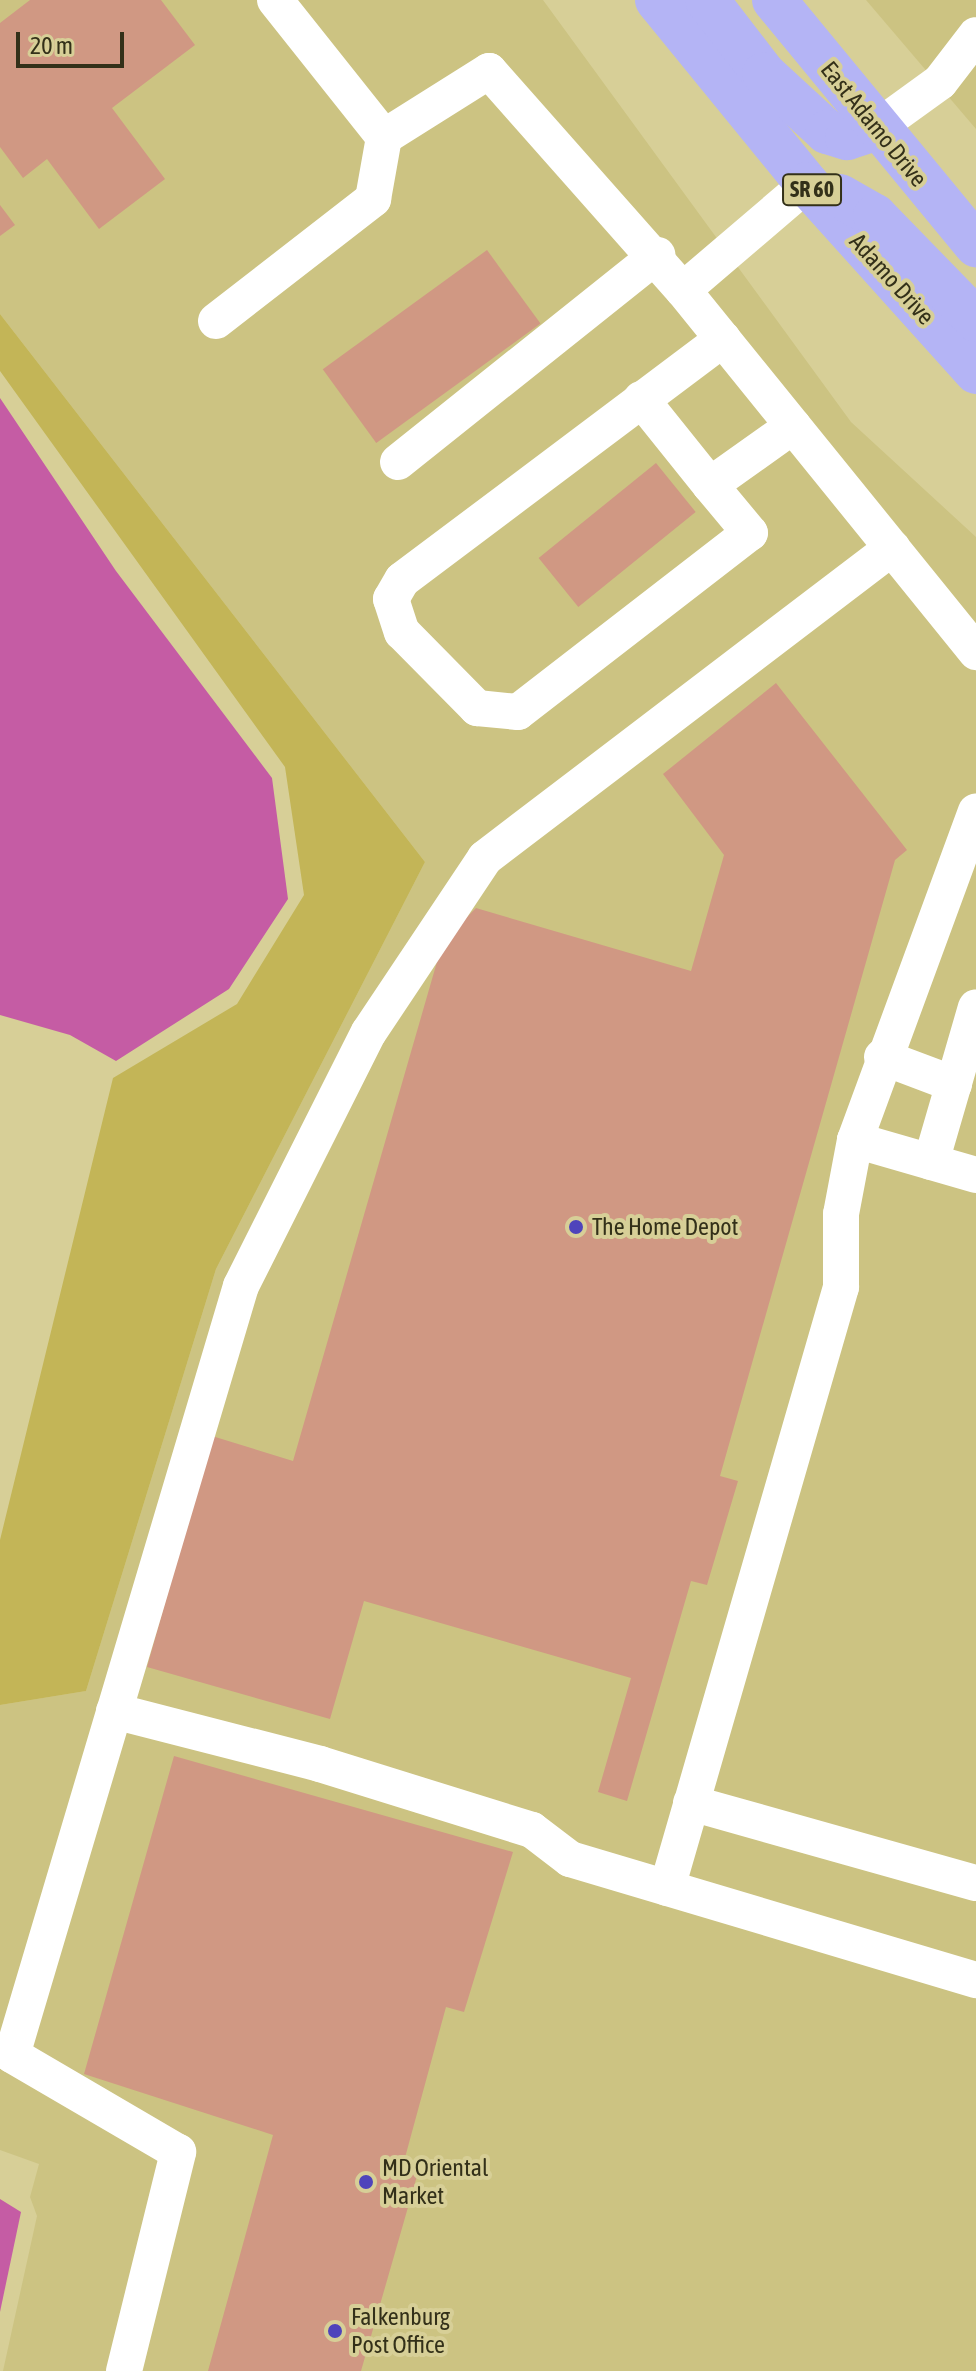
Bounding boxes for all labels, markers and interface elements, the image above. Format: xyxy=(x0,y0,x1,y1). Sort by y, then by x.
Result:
scale bar xyxy=(20,16,128,66)
text: 20 m xyxy=(30,32,73,59)
street label: East Adamo Drive xyxy=(815,56,933,192)
road number: SR 60 xyxy=(782,172,842,208)
street label: Adamo Drive xyxy=(844,227,940,331)
place label: The Home Depot xyxy=(592,1213,738,1241)
marker: The Home Depot xyxy=(567,1218,585,1236)
place label: MD Oriental Market xyxy=(382,2154,488,2210)
marker: MD Oriental Market xyxy=(357,2173,375,2191)
place label: Falkenburg Post Office xyxy=(351,2303,450,2359)
marker: Falkenburg Post Office xyxy=(326,2322,344,2340)

